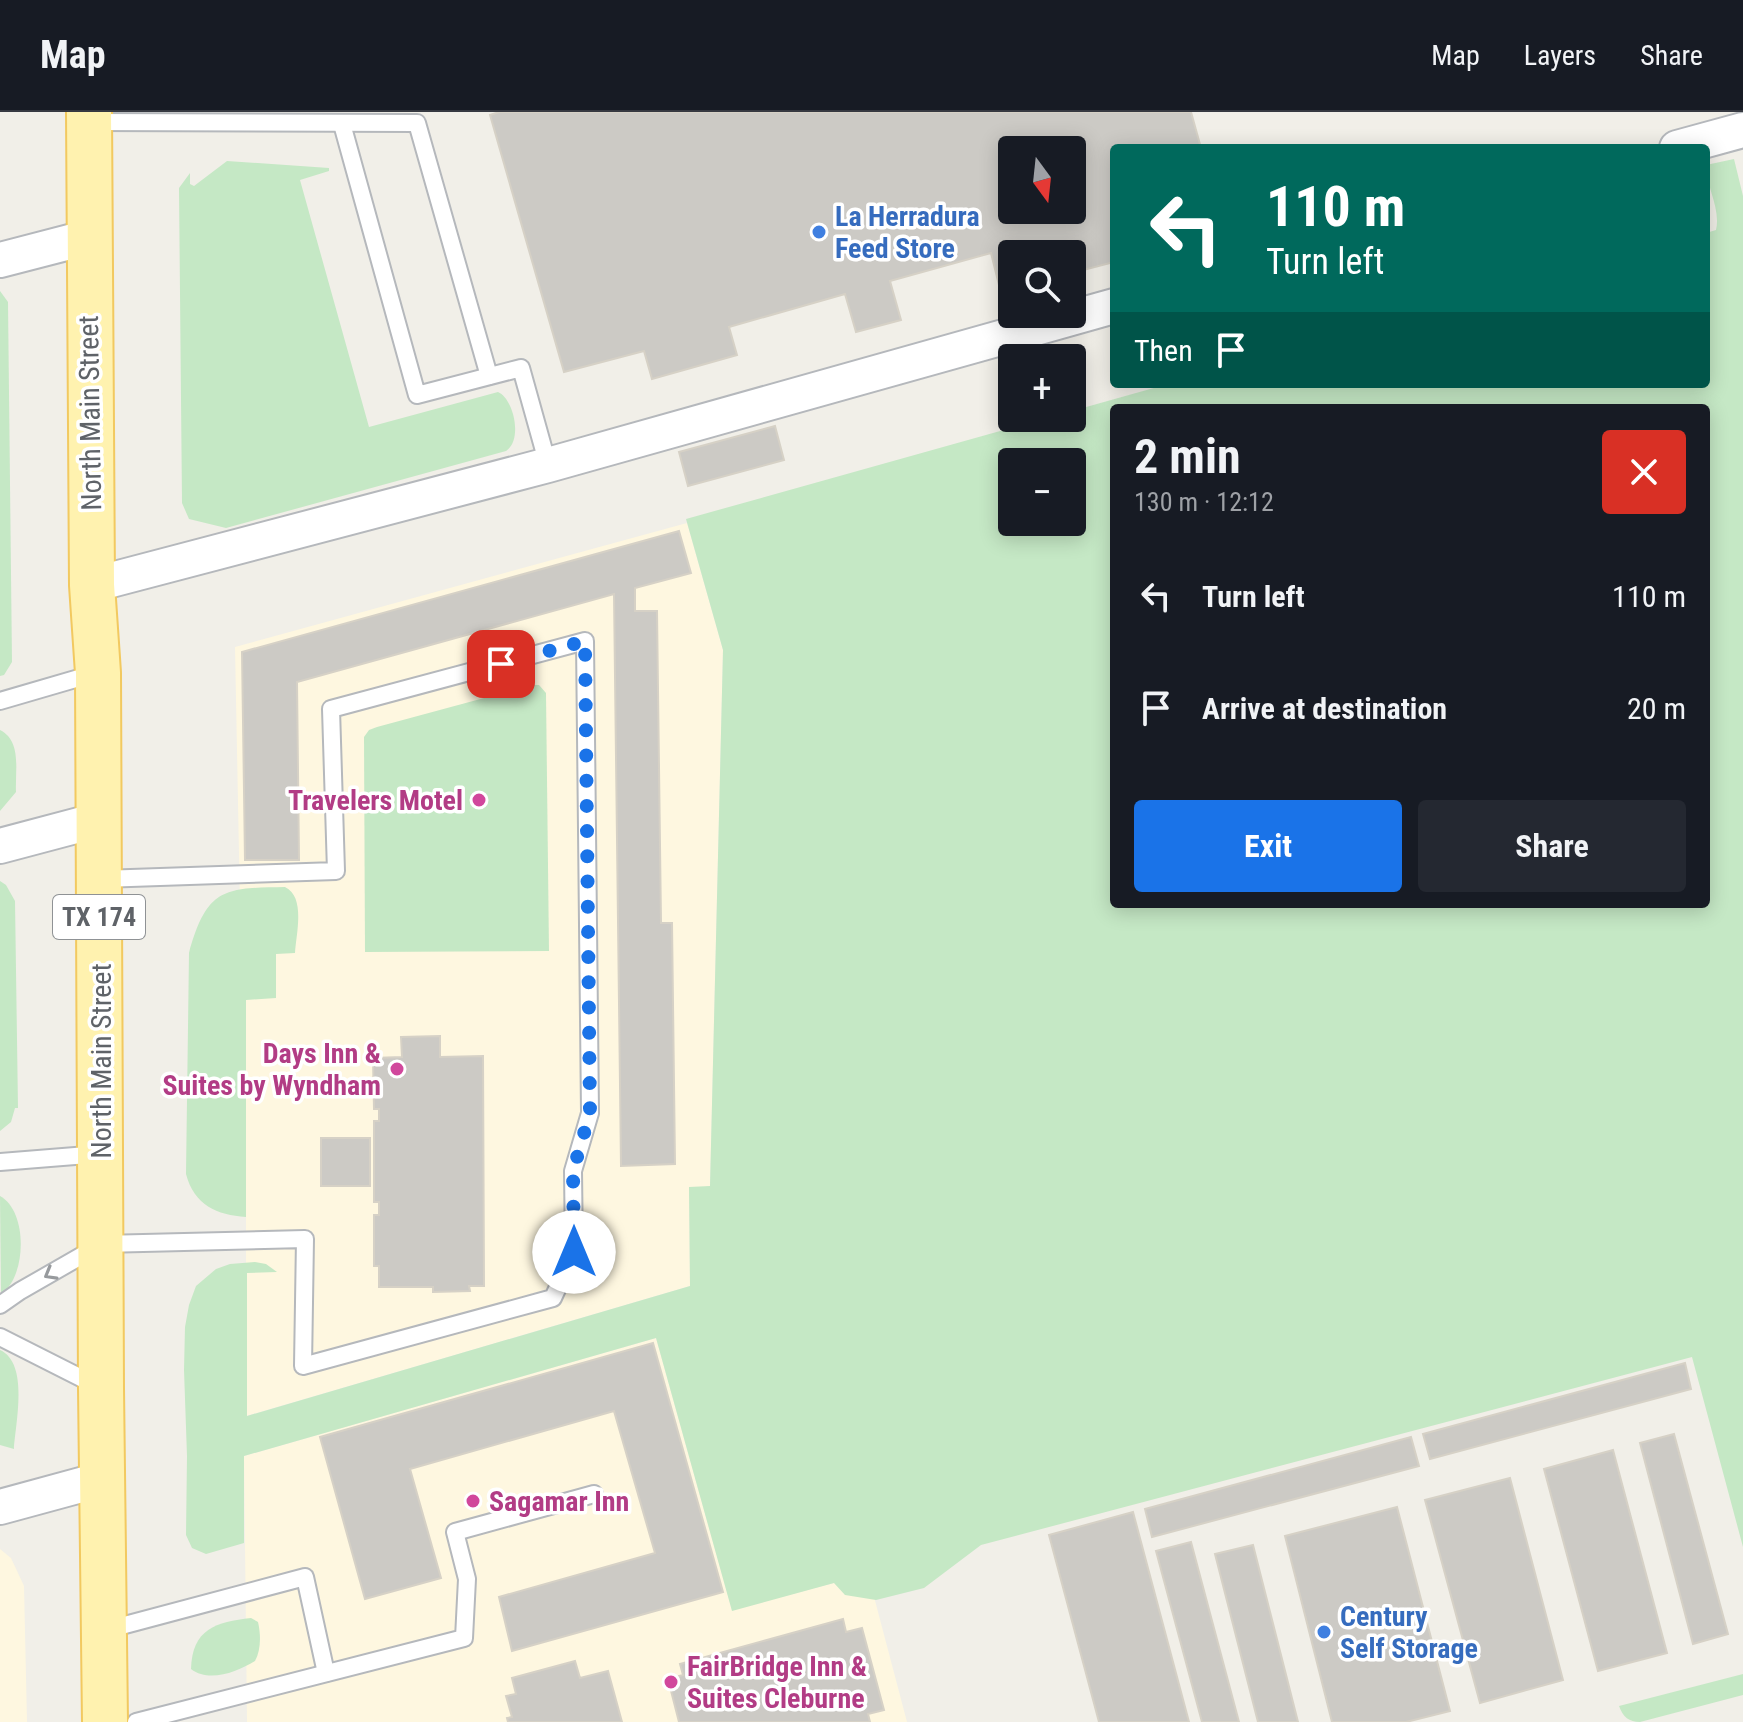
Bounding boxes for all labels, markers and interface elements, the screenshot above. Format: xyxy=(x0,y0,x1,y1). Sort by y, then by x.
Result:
text: Map xyxy=(40,33,106,77)
text: Map xyxy=(1431,39,1480,72)
text: Layers xyxy=(1524,39,1596,72)
text: Share xyxy=(1640,39,1703,72)
north arrow xyxy=(998,136,1086,224)
map controls xyxy=(998,136,1086,536)
text: 110 m xyxy=(1266,174,1405,240)
icon: left xyxy=(1134,176,1238,280)
place label: La Herradura Feed Store xyxy=(835,200,980,265)
marker: La Herradura Feed Store xyxy=(810,223,828,241)
button: search xyxy=(998,240,1086,328)
text: Turn left xyxy=(1266,241,1384,283)
street label: North Main Street xyxy=(72,315,108,511)
icon: arrive xyxy=(1209,328,1253,372)
text: Then xyxy=(1134,333,1193,368)
button: + xyxy=(998,344,1086,432)
text: 2 min xyxy=(1134,428,1241,485)
button: close xyxy=(1602,430,1686,514)
button: − xyxy=(998,448,1086,536)
text: 130 m · 12:12 xyxy=(1134,487,1274,517)
icon: left xyxy=(1134,574,1178,618)
text: Turn left xyxy=(1202,579,1305,614)
text: 110 m xyxy=(1612,579,1686,614)
pin xyxy=(467,630,535,698)
icon: arrive xyxy=(479,642,523,686)
icon: arrive xyxy=(1134,686,1178,730)
text: Arrive at destination xyxy=(1202,691,1447,726)
text: 20 m xyxy=(1627,691,1686,726)
place label: Travelers Motel xyxy=(288,784,463,817)
marker: Travelers Motel xyxy=(470,791,488,809)
button: Exit xyxy=(1134,800,1402,892)
button: Share xyxy=(1418,800,1686,892)
road number: TX 174 xyxy=(53,895,145,939)
street label: North Main Street xyxy=(85,963,118,1159)
place label: Days Inn & Suites by Wyndham xyxy=(162,1037,381,1102)
marker: Days Inn & Suites by Wyndham xyxy=(388,1060,406,1078)
position arrow xyxy=(532,1210,616,1294)
one-way arrow xyxy=(44,1264,58,1279)
place label: Sagamar Inn xyxy=(489,1485,629,1518)
marker: Sagamar Inn xyxy=(464,1492,482,1510)
place label: Century Self Storage xyxy=(1340,1600,1478,1665)
marker: Century Self Storage xyxy=(1315,1623,1333,1641)
place label: FairBridge Inn & Suites Cleburne xyxy=(687,1650,867,1715)
marker: FairBridge Inn & Suites Cleburne xyxy=(662,1673,680,1691)

